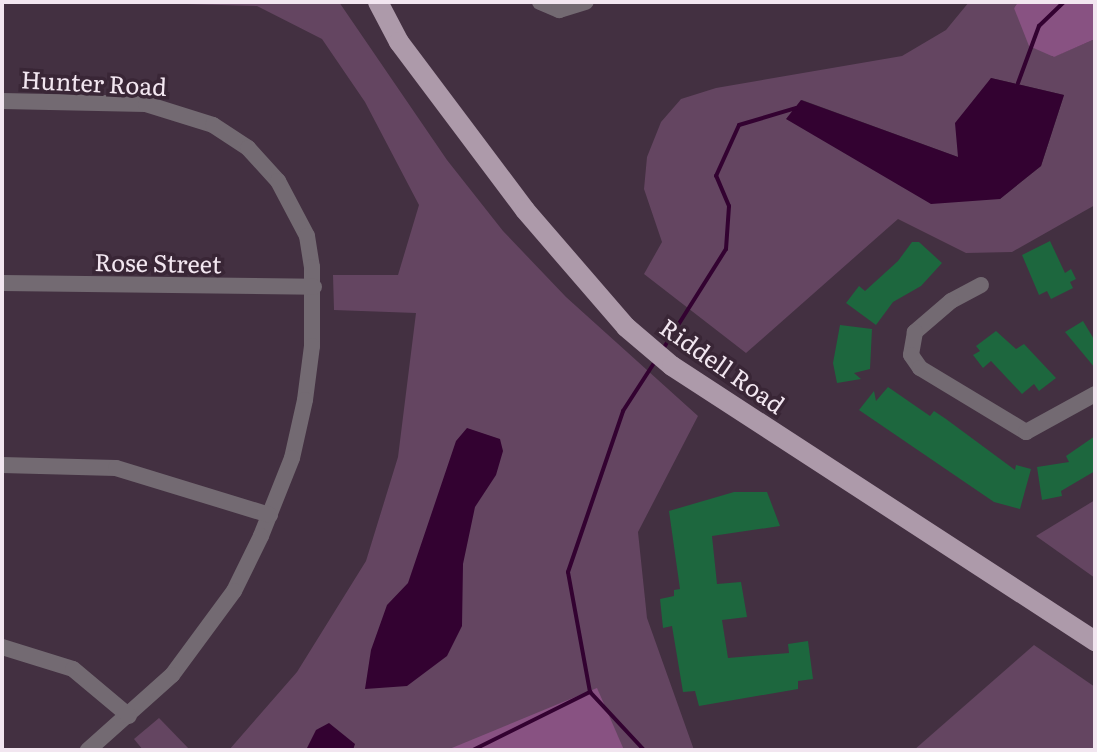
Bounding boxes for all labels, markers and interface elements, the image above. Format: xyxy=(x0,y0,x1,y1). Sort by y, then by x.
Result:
street label: Hunter Road xyxy=(20,64,168,100)
street label: Rose Street xyxy=(94,246,222,278)
street label: Riddell Road xyxy=(655,311,791,419)

